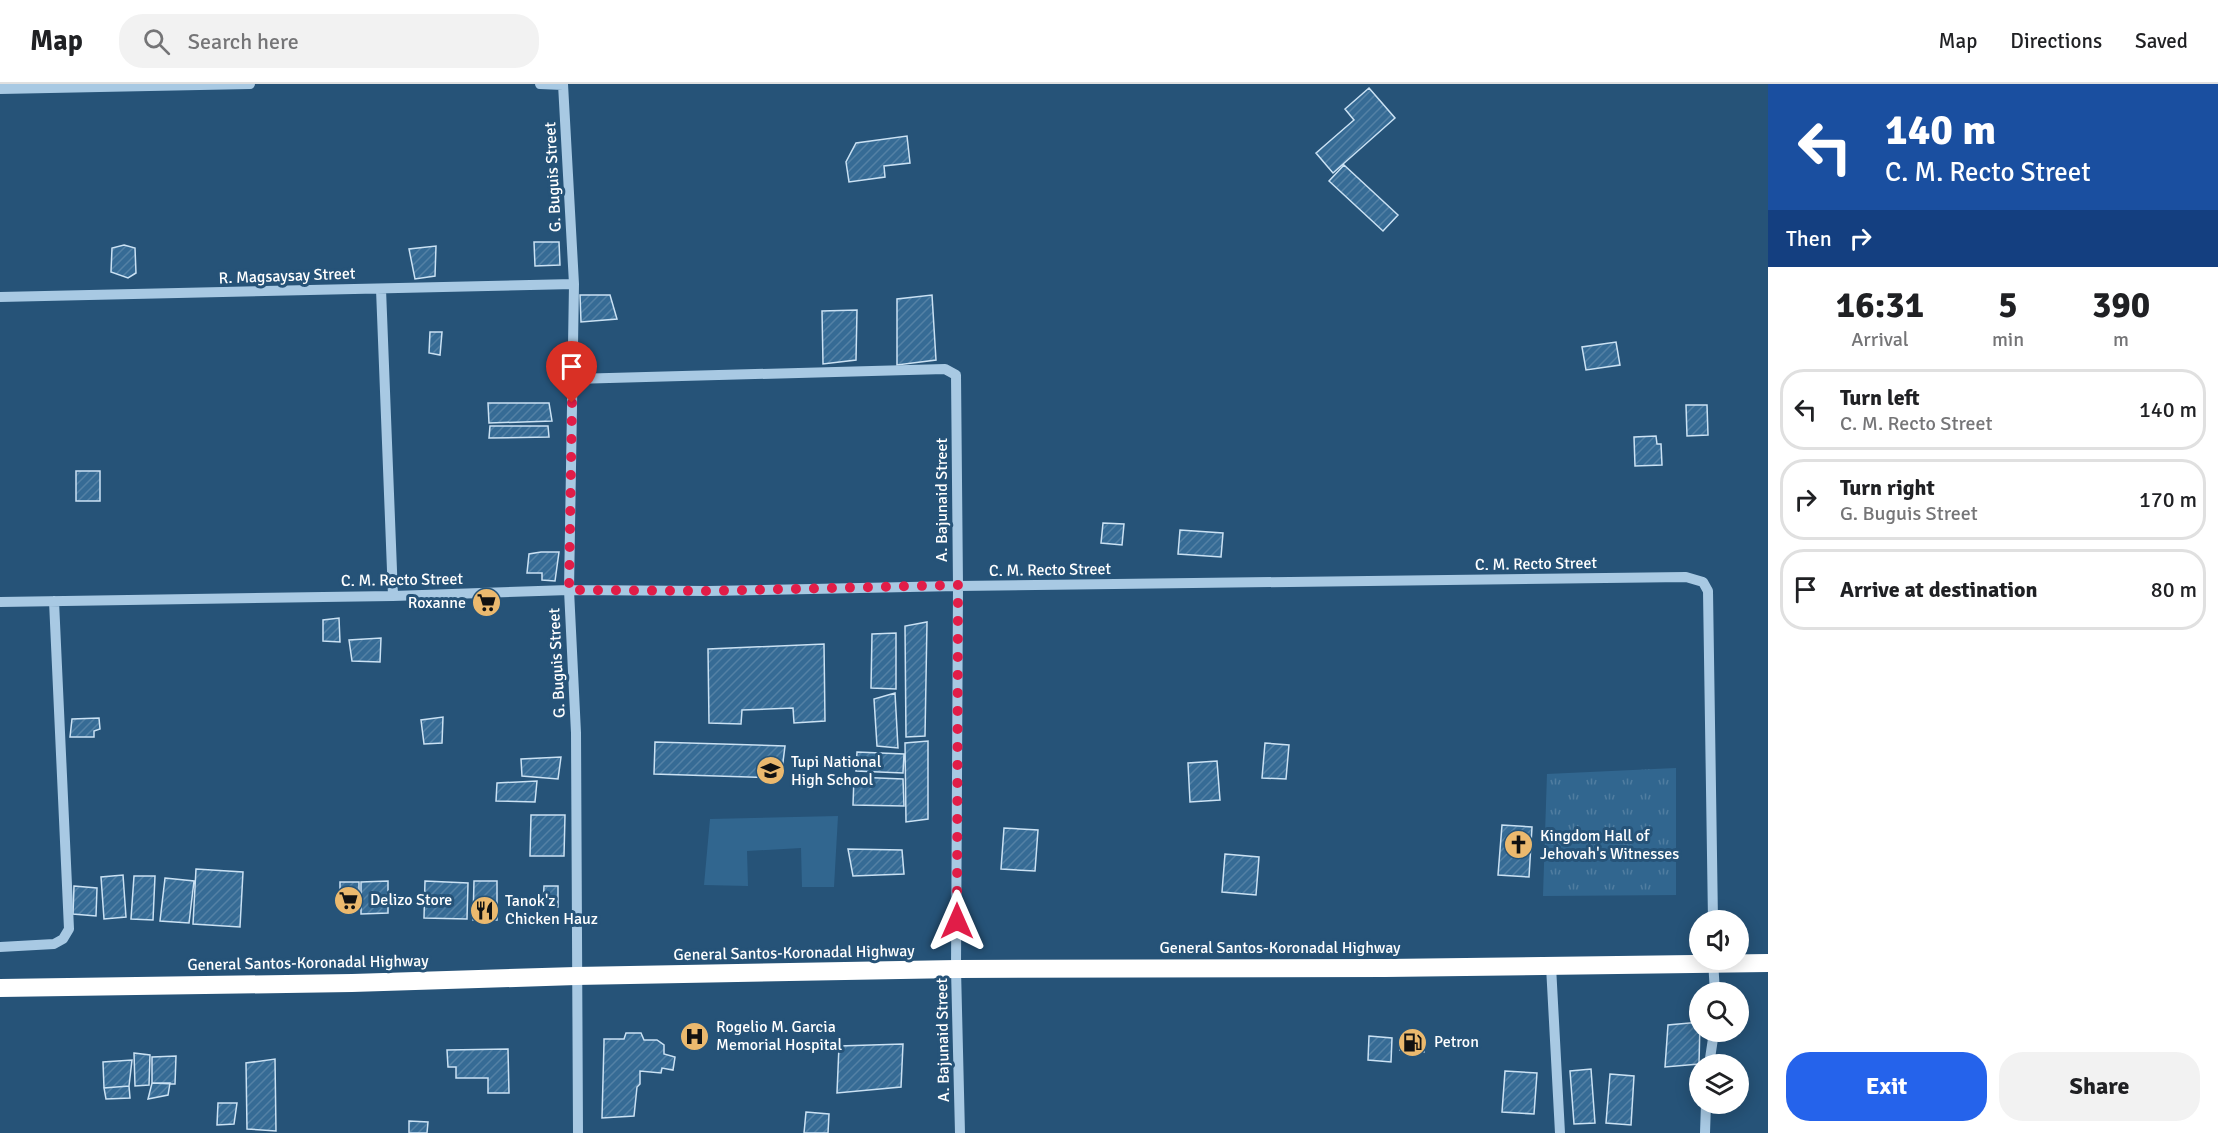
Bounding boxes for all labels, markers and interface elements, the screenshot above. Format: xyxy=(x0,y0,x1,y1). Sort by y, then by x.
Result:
search box xyxy=(119,14,539,68)
text: Map xyxy=(30,24,83,58)
icon: search xyxy=(140,25,173,58)
text: Search here xyxy=(188,28,299,55)
text: Map xyxy=(1939,28,1977,54)
text: Directions xyxy=(2010,28,2102,54)
text: Saved xyxy=(2135,28,2188,54)
text: 140 m xyxy=(1885,105,1996,156)
icon: left xyxy=(1786,108,1864,186)
street label: G. Buguis Street xyxy=(540,121,566,233)
text: C. M. Recto Street xyxy=(1885,156,2091,189)
icon: right xyxy=(1844,222,1877,255)
text: Then xyxy=(1786,225,1832,252)
street label: R. Magsaysay Street xyxy=(218,264,356,288)
text: 16:31 xyxy=(1836,283,1924,328)
text: 5 xyxy=(1998,283,2018,328)
text: 390 xyxy=(2092,283,2150,328)
text: Arrival xyxy=(1851,327,1909,352)
text: min xyxy=(1992,327,2024,352)
text: m xyxy=(2113,327,2129,352)
pin xyxy=(546,341,597,403)
icon: arrive xyxy=(555,350,588,383)
text: Turn left xyxy=(1840,384,1920,411)
icon: left xyxy=(1789,393,1822,426)
text: 140 m xyxy=(2139,396,2197,423)
text: C. M. Recto Street xyxy=(1840,411,1992,436)
street label: A. Bajunaid Street xyxy=(932,438,952,562)
text: Turn right xyxy=(1840,474,1935,501)
icon: right xyxy=(1789,483,1822,516)
text: 170 m xyxy=(2139,486,2197,513)
text: G. Buguis Street xyxy=(1840,501,1978,526)
street label: C. M. Recto Street xyxy=(1475,553,1598,575)
street label: C. M. Recto Street xyxy=(989,559,1112,581)
street label: C. M. Recto Street xyxy=(341,569,464,591)
icon: arrive xyxy=(1789,573,1822,606)
text: Arrive at destination xyxy=(1840,576,2037,603)
text: 80 m xyxy=(2151,576,2197,603)
supermarket icon: Roxanne xyxy=(471,587,503,619)
place label: Roxanne xyxy=(408,593,466,613)
street label: G. Buguis Street xyxy=(544,607,570,719)
place label: Tupi National High School xyxy=(791,752,882,790)
school or university icon: Tupi National High School xyxy=(754,755,786,787)
place label: Kingdom Hall of Jehovah's Witnesses xyxy=(1540,826,1679,864)
church icon: Kingdom Hall of Jehovah's Witnesses xyxy=(1503,829,1535,861)
supermarket icon: Delizo Store xyxy=(333,884,365,916)
position arrow xyxy=(925,889,989,953)
place label: Delizo Store xyxy=(370,890,452,910)
place label: Tanok'z Chicken Hauz xyxy=(505,891,598,929)
restaurant icon: Tanok'z Chicken Hauz xyxy=(468,894,500,926)
map controls xyxy=(1689,910,1749,1114)
button: sound xyxy=(1689,910,1749,970)
street label: General Santos-Koronadal Highway xyxy=(1159,938,1401,958)
street label: General Santos-Koronadal Highway xyxy=(673,941,915,965)
street label: General Santos-Koronadal Highway xyxy=(187,951,429,975)
street label: A. Bajunaid Street xyxy=(932,977,954,1102)
button: search xyxy=(1689,982,1749,1042)
place label: Rogelio M. Garcia Memorial Hospital xyxy=(716,1017,842,1055)
hospital icon: Rogelio M. Garcia Memorial Hospital xyxy=(679,1020,711,1052)
fuel station icon: Petron xyxy=(1397,1026,1429,1058)
place label: Petron xyxy=(1434,1032,1479,1052)
button: Exit xyxy=(1786,1052,1987,1121)
button: Share xyxy=(1999,1052,2200,1121)
button: layers xyxy=(1689,1054,1749,1114)

